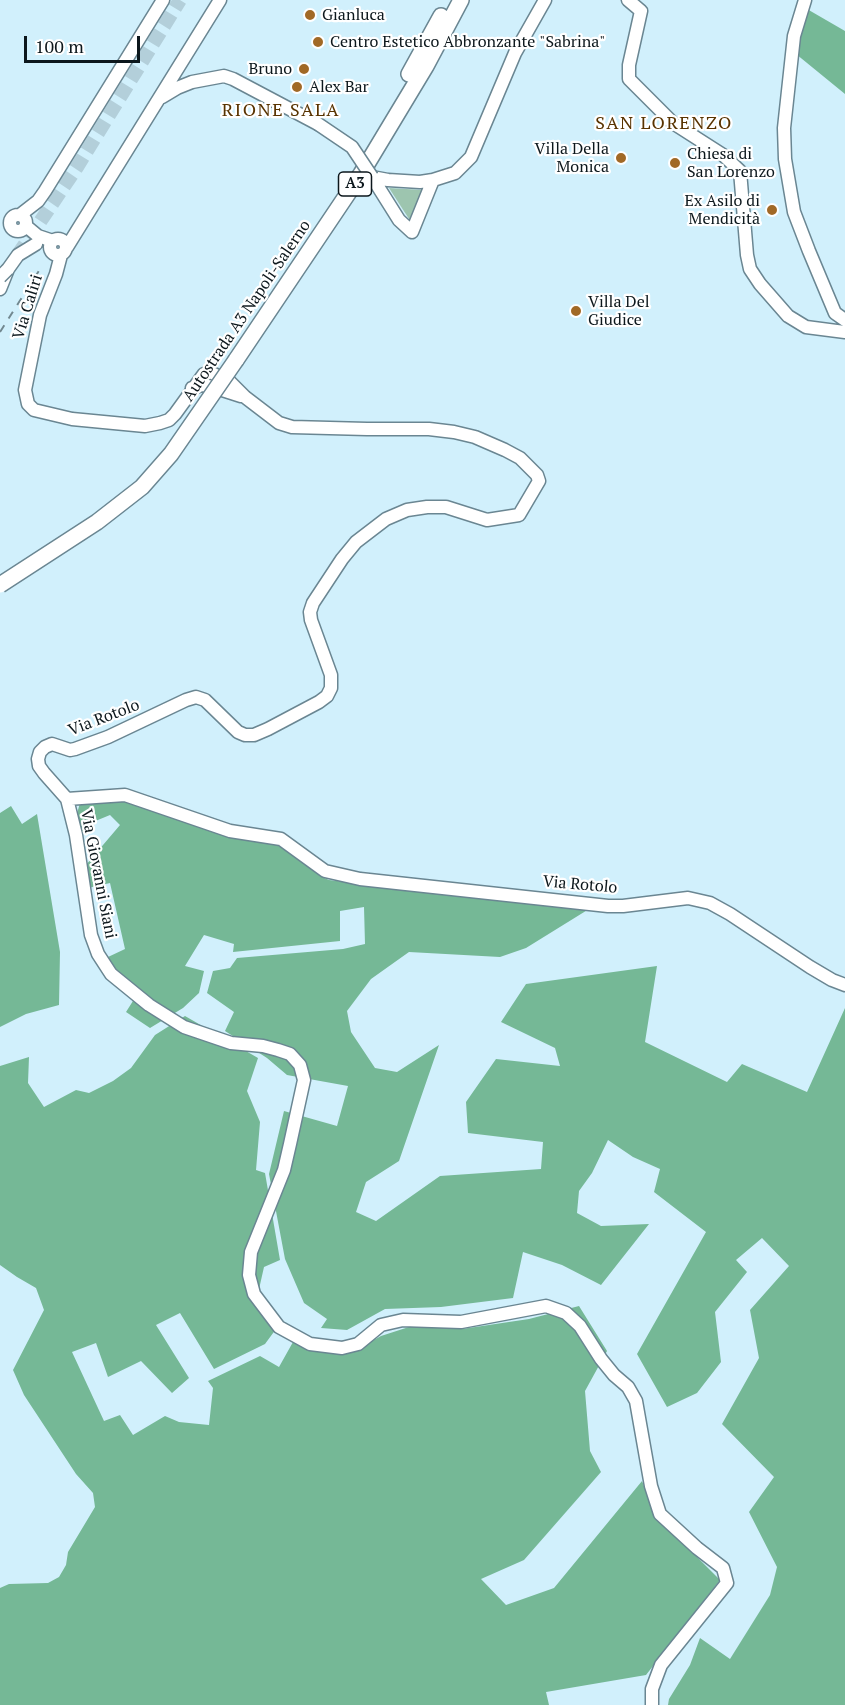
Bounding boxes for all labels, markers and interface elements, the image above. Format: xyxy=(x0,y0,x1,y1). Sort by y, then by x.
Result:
place label: Gianluca xyxy=(322,5,385,25)
marker: Gianluca xyxy=(303,8,317,22)
scale bar xyxy=(27,24,142,62)
place label: Centro Estetico Abbronzante "Sabrina" xyxy=(330,32,605,52)
text: 100 m xyxy=(35,34,84,58)
marker: Centro Estetico Abbronzante "Sabrina" xyxy=(311,35,325,49)
place label: Bruno xyxy=(248,59,292,79)
marker: Bruno xyxy=(297,62,311,76)
place label: Alex Bar xyxy=(309,77,369,97)
marker: Alex Bar xyxy=(290,80,304,94)
district label: RIONE SALA xyxy=(222,100,340,122)
district label: SAN LORENZO xyxy=(595,113,733,135)
place label: Villa Della Monica xyxy=(535,139,609,177)
place label: Chiesa di San Lorenzo xyxy=(687,144,775,182)
marker: Villa Della Monica xyxy=(614,151,628,165)
marker: Chiesa di San Lorenzo xyxy=(668,156,682,170)
road number: A3 xyxy=(338,172,372,196)
place label: Ex Asilo di Mendicità xyxy=(685,191,760,229)
marker: Ex Asilo di Mendicità xyxy=(765,203,779,217)
street label: Autostrada A3 Napoli-Salerno xyxy=(179,217,315,405)
street label: Via Caliri xyxy=(9,272,47,342)
place label: Villa Del Giudice xyxy=(588,292,650,330)
marker: Villa Del Giudice xyxy=(569,304,583,318)
street label: Via Rotolo xyxy=(66,696,142,740)
street label: Via Giovanni Siani xyxy=(76,807,120,941)
street label: Via Rotolo xyxy=(542,872,618,898)

